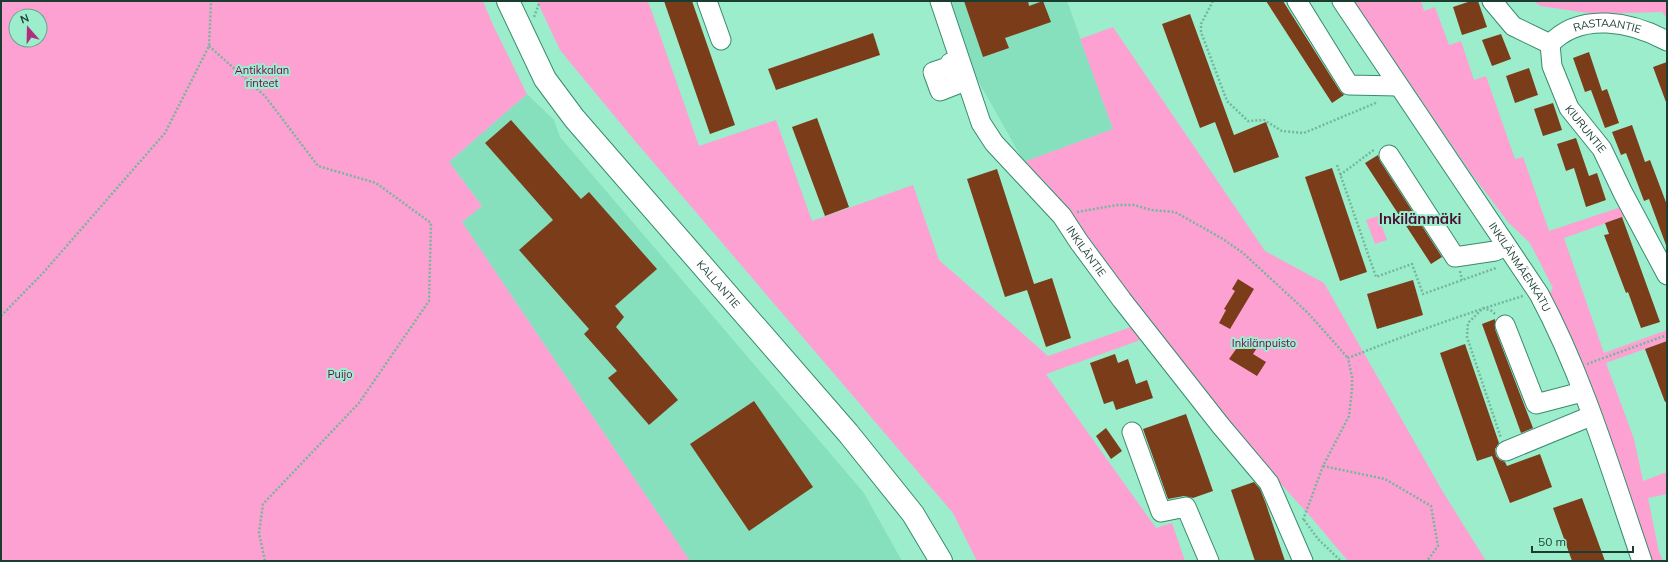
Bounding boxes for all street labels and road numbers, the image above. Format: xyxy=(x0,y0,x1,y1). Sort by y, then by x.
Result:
street label: RASTAANTIE xyxy=(1571,16,1643,36)
street label: KIURUNTIE xyxy=(1562,102,1609,156)
street label: INKILÄNMÄENKATU xyxy=(1486,220,1554,314)
street label: INKILÄNTIE xyxy=(1063,223,1109,279)
street label: KALLANTIE xyxy=(694,257,743,311)

